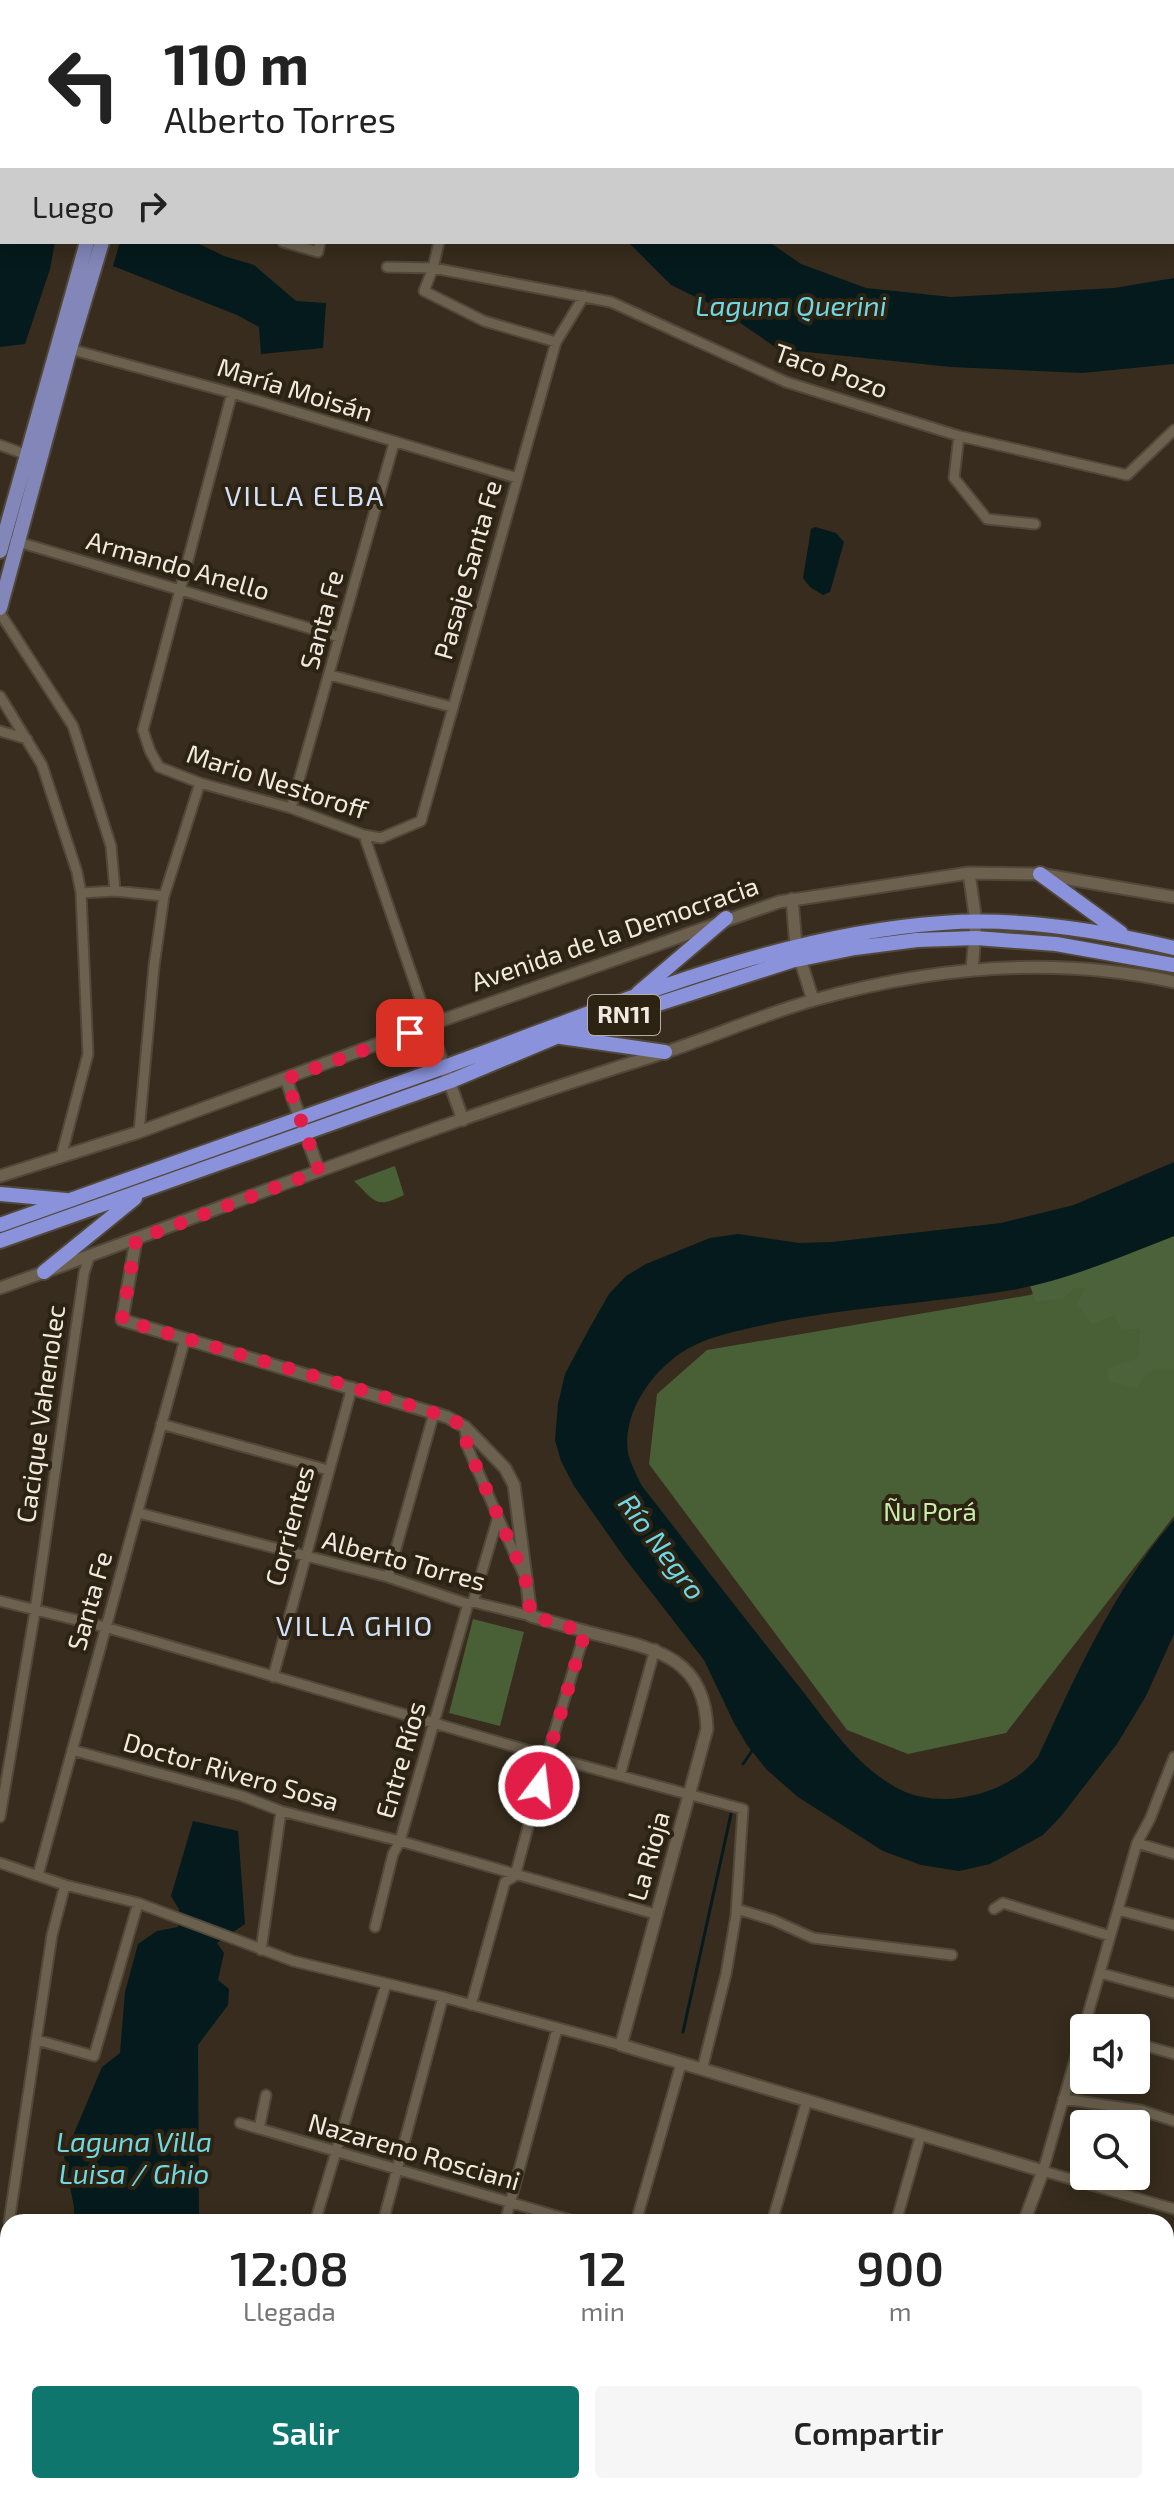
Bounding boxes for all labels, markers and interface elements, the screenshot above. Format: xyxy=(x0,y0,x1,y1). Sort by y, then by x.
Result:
text: 110 m xyxy=(164,29,309,96)
icon: left xyxy=(32,32,136,136)
text: Alberto Torres xyxy=(164,97,396,140)
icon: right xyxy=(130,184,174,228)
text: Luego xyxy=(32,188,114,224)
water label: Laguna Querini xyxy=(695,288,887,322)
street label: Taco Pozo xyxy=(771,336,892,403)
street label: María Moisán xyxy=(214,350,377,427)
street label: Pasaje Santa Fe xyxy=(426,477,507,663)
district label: VILLA ELBA xyxy=(224,478,386,512)
street label: Armando Anello xyxy=(83,524,274,606)
street label: Santa Fe xyxy=(292,567,349,673)
street label: Mario Nestoroff xyxy=(183,737,372,825)
street label: Avenida de la Democracia xyxy=(467,869,762,996)
road number: RN11 xyxy=(588,995,660,1035)
pin xyxy=(376,999,444,1067)
icon: arrive xyxy=(388,1011,432,1055)
street label: Cacique Vahenolec xyxy=(9,1303,70,1525)
street label: Corrientes xyxy=(258,1462,319,1589)
water label: Río Negro xyxy=(612,1487,714,1606)
park label: Ñu Porá xyxy=(883,1495,977,1526)
street label: Alberto Torres xyxy=(319,1523,489,1596)
street label: Santa Fe xyxy=(60,1548,117,1654)
district label: VILLA GHIO xyxy=(276,1608,434,1642)
street label: Entre Ríos xyxy=(368,1698,431,1822)
street label: Doctor Rivero Sosa xyxy=(120,1725,343,1816)
position arrow xyxy=(497,1744,581,1828)
street label: La Rioja xyxy=(620,1807,675,1904)
map controls xyxy=(1070,2014,1150,2190)
button: sound xyxy=(1070,2014,1150,2094)
street label: Nazareno Rosciani xyxy=(305,2106,524,2196)
button: search xyxy=(1070,2110,1150,2190)
water label: Laguna Villa Luisa / Ghio xyxy=(56,2124,212,2190)
text: 12:08 xyxy=(230,2238,349,2296)
text: 12 xyxy=(579,2238,626,2296)
text: 900 xyxy=(857,2238,944,2296)
text: Llegada xyxy=(243,2295,336,2326)
text: min xyxy=(581,2295,625,2326)
text: m xyxy=(889,2295,912,2326)
button: Salir xyxy=(32,2386,579,2478)
button: Compartir xyxy=(595,2386,1142,2478)

